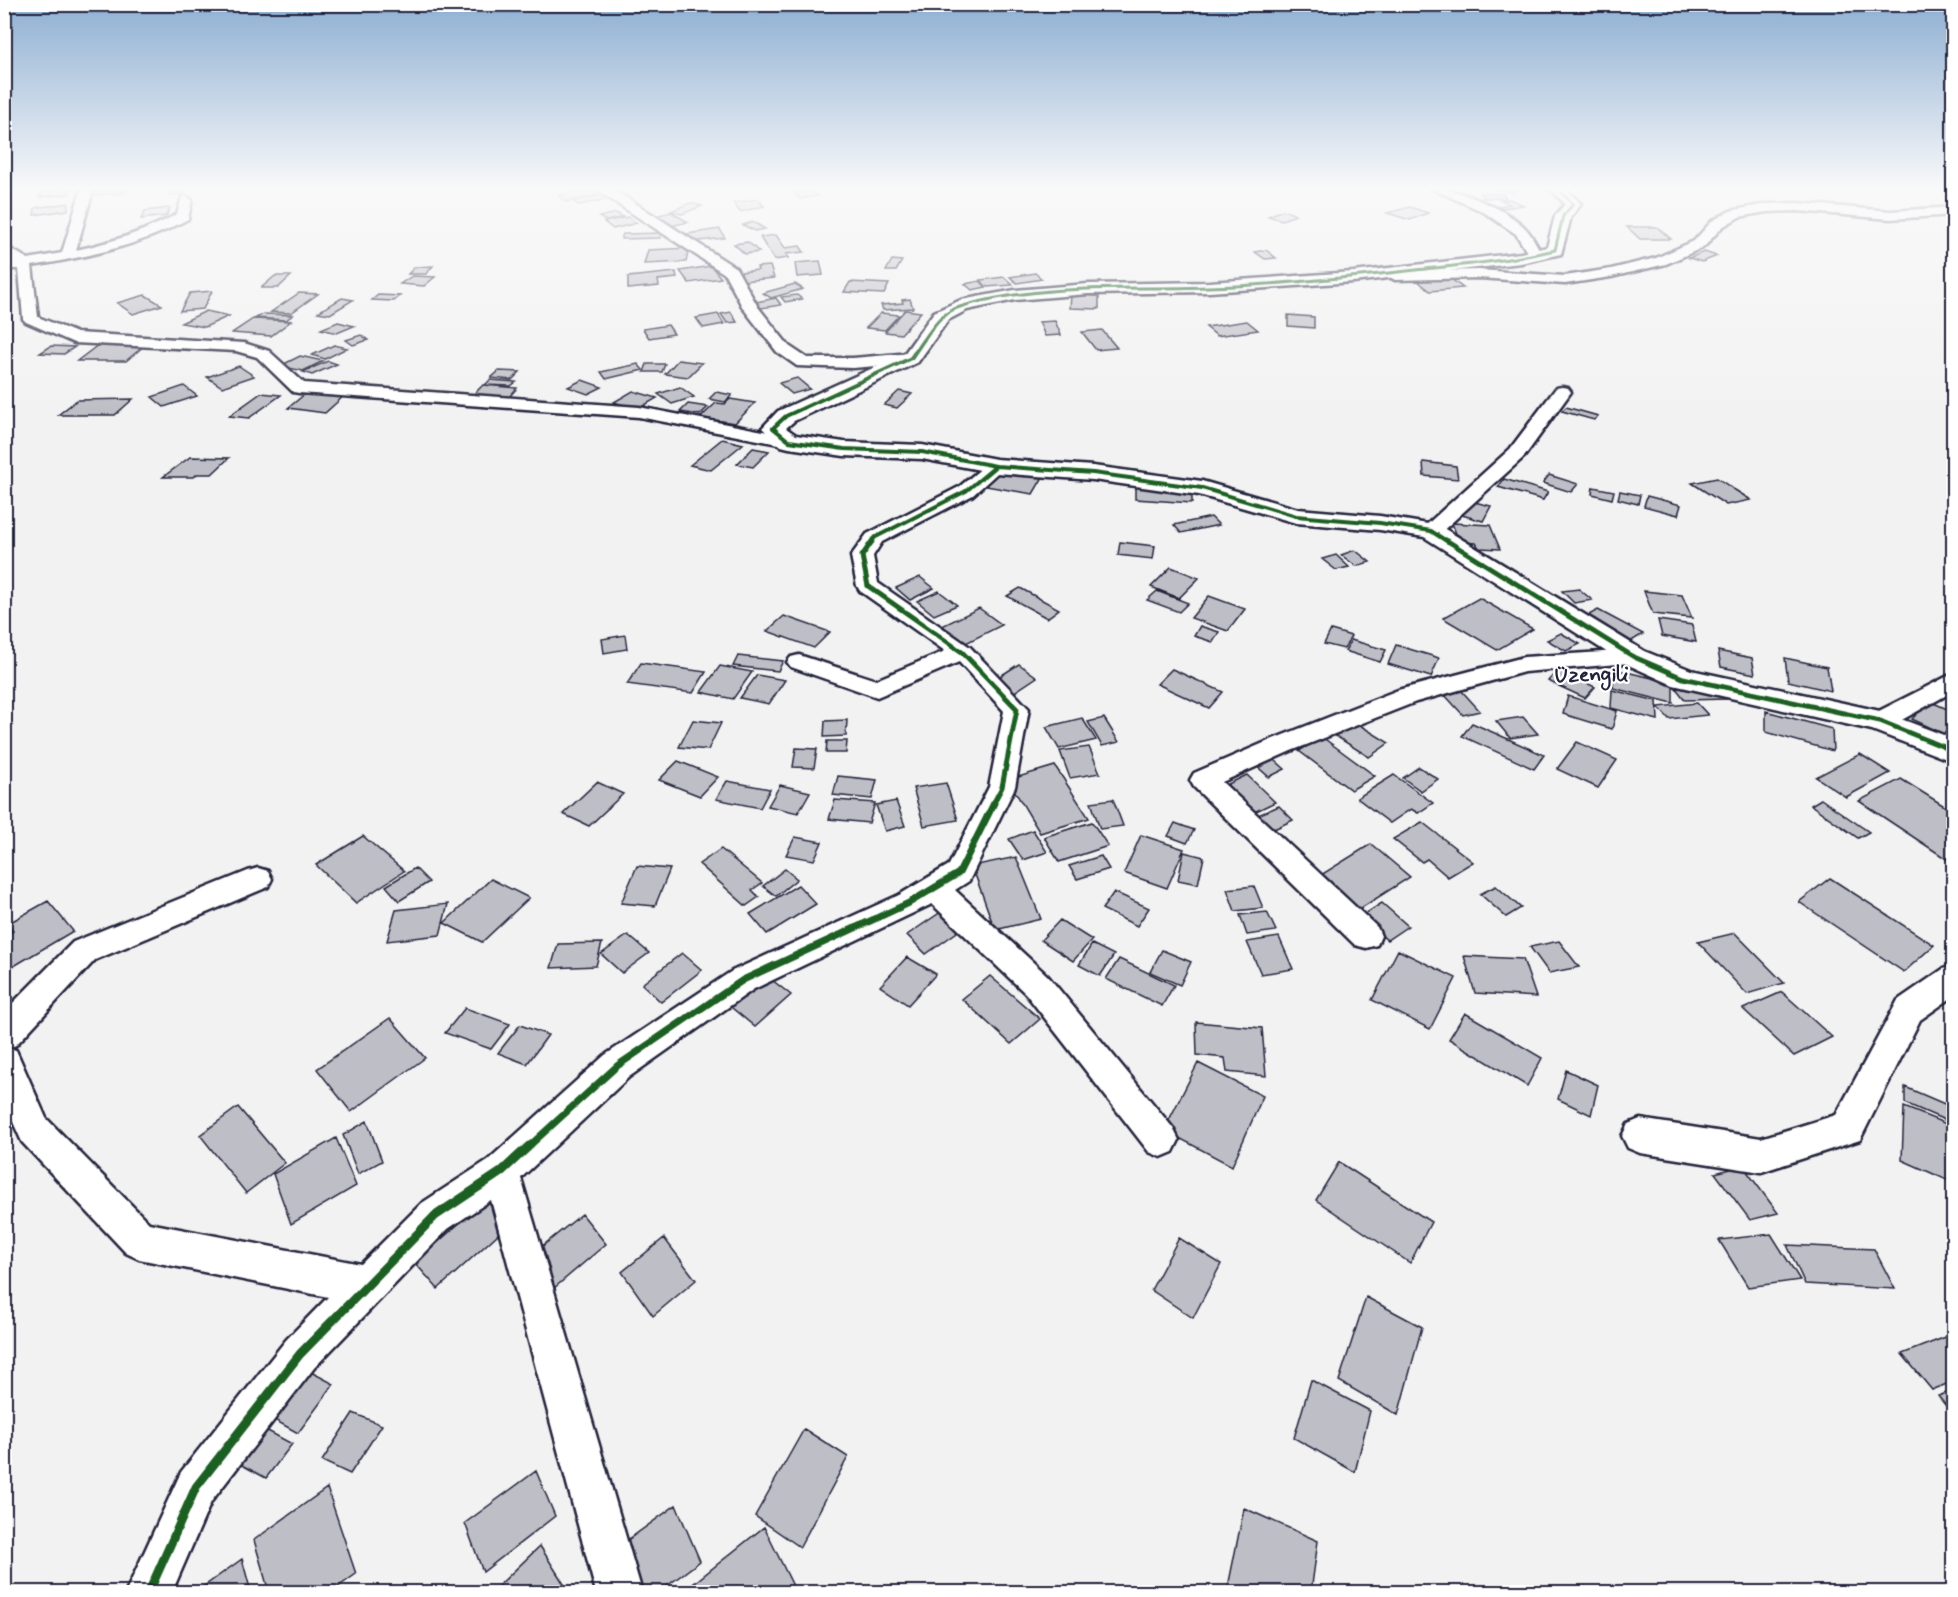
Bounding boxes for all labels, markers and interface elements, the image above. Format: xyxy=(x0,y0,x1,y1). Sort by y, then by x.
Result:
district label: Üzengili xyxy=(1553,661,1629,691)

